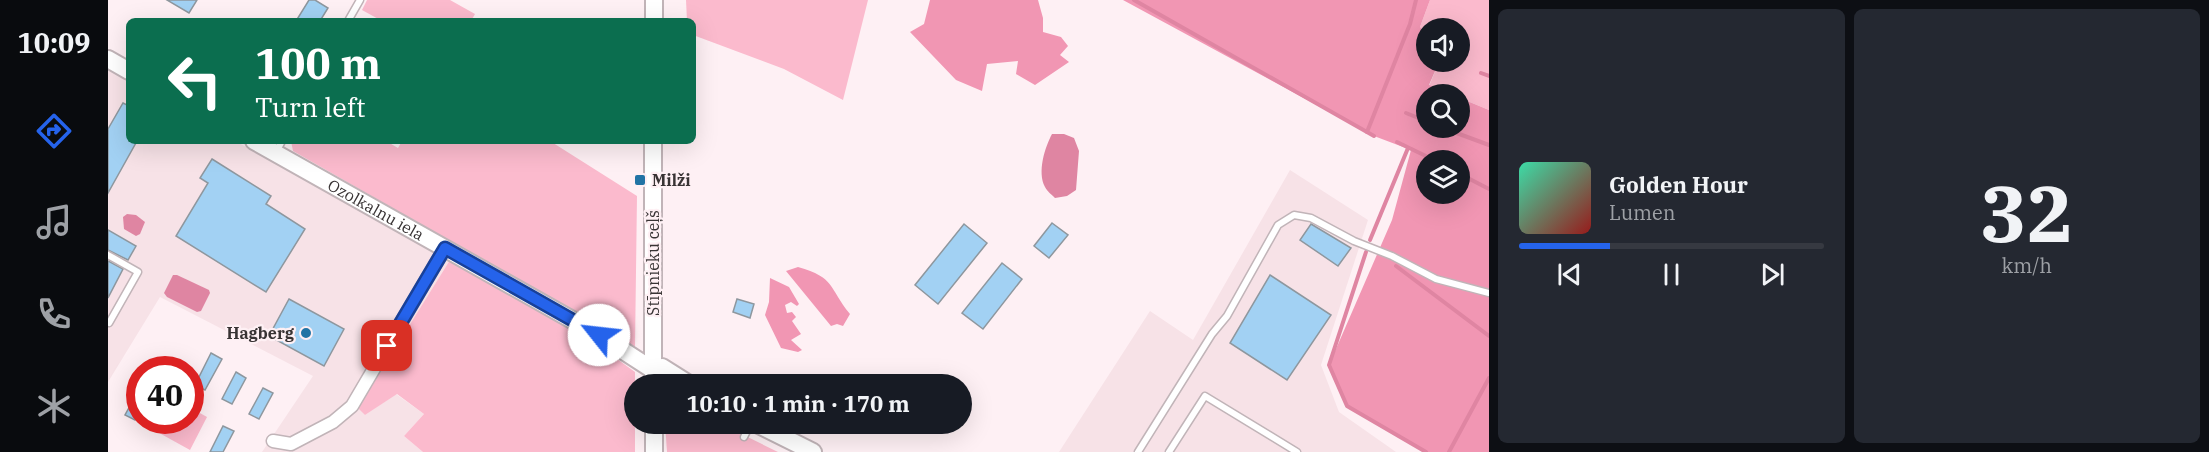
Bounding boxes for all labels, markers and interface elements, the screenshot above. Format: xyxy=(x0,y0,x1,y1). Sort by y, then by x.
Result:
map controls xyxy=(1416,18,1470,204)
button: sound xyxy=(1416,18,1470,72)
text: 10:09 xyxy=(18,25,90,60)
text: 100 m xyxy=(255,36,381,91)
icon: left xyxy=(156,42,234,120)
button: search xyxy=(1416,84,1470,138)
text: Turn left xyxy=(255,89,366,124)
icon: directions xyxy=(33,110,75,152)
button: layers xyxy=(1416,150,1470,204)
text: 32 xyxy=(1980,162,2074,263)
place label: Milži xyxy=(652,170,691,190)
text: Golden Hour xyxy=(1609,170,1748,199)
marker: Milži xyxy=(633,173,647,187)
street label: Ozolkalnu iela xyxy=(324,175,428,245)
text: Lumen xyxy=(1609,199,1676,226)
icon: music xyxy=(33,201,75,243)
street label: Stīpnieku ceļš xyxy=(643,210,663,316)
text: km/h xyxy=(2001,252,2052,279)
icon: previous xyxy=(1553,258,1586,291)
icon: pause xyxy=(1655,258,1688,291)
icon: next xyxy=(1756,258,1789,291)
icon: phone xyxy=(33,293,75,335)
position arrow xyxy=(567,303,631,367)
pin xyxy=(361,320,412,371)
place label: Hagberg xyxy=(226,323,295,343)
marker: Hagberg xyxy=(299,326,313,340)
icon: arrive xyxy=(370,329,403,362)
speed limit sign: 40 xyxy=(126,356,204,434)
icon: climate xyxy=(33,385,75,427)
text: 10:10 · 1 min · 170 m xyxy=(686,389,910,418)

